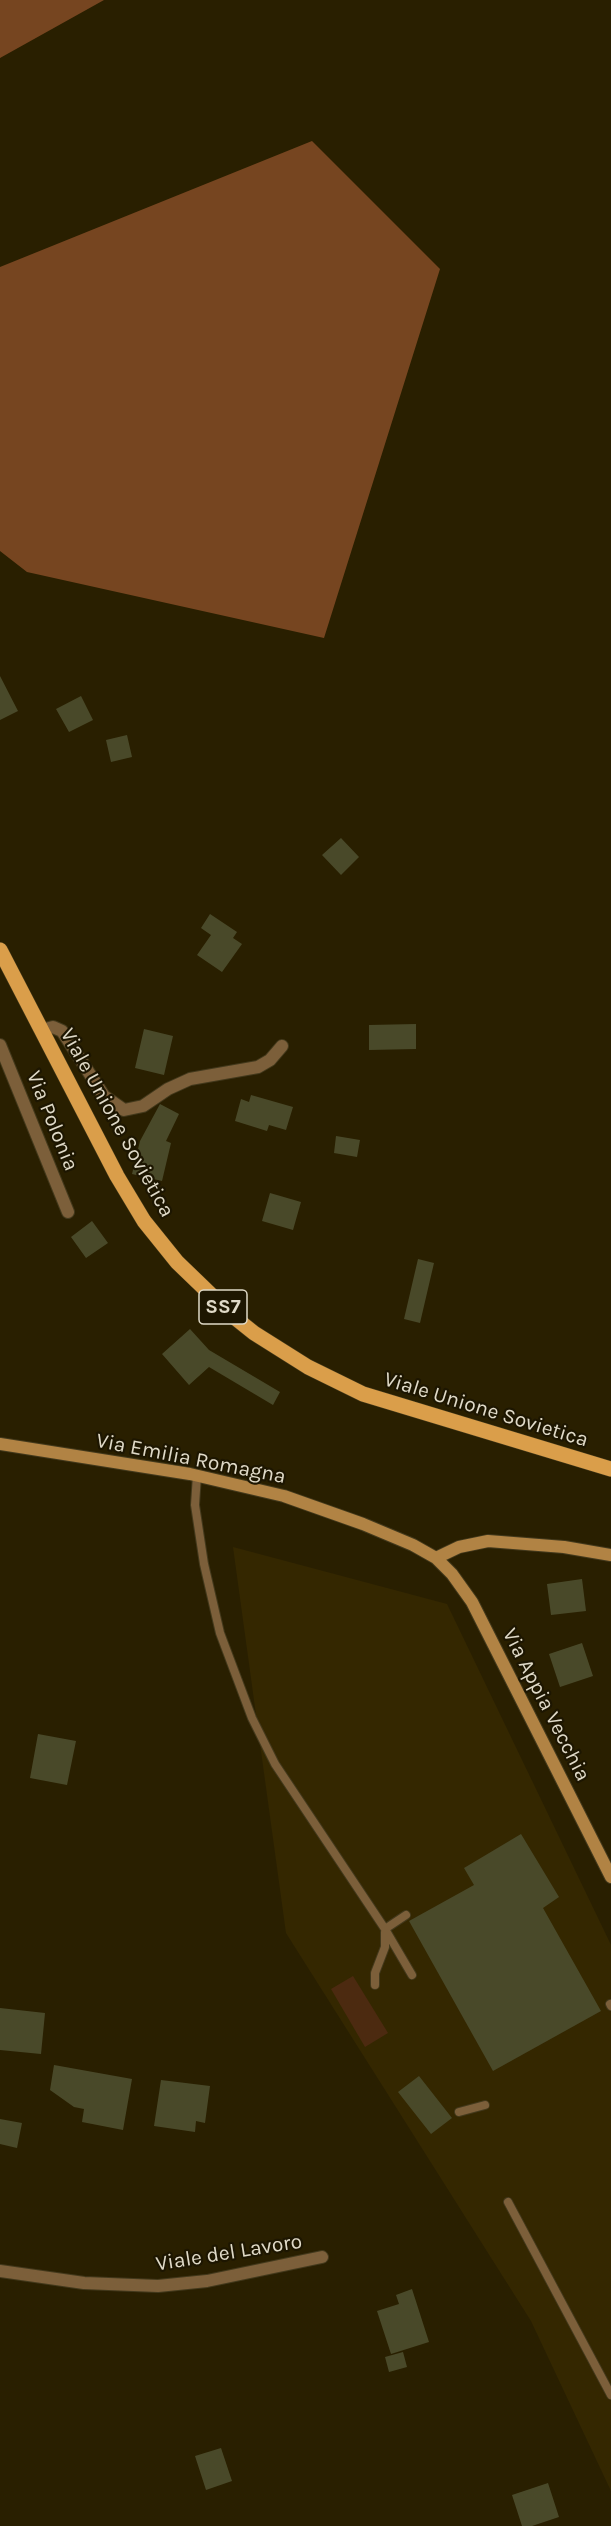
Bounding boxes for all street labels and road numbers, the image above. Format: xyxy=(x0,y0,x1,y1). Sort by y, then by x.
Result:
street label: Viale Unione Sovietica xyxy=(55,1024,179,1222)
street label: Via Polonia xyxy=(21,1067,83,1175)
road number: SS7 xyxy=(199,1290,247,1324)
street label: Viale Unione Sovietica xyxy=(381,1367,591,1453)
street label: Via Emilia Romagna xyxy=(94,1428,288,1490)
street label: Via Appia Vecchia xyxy=(497,1624,595,1786)
street label: Viale del Lavoro xyxy=(154,2229,304,2277)

